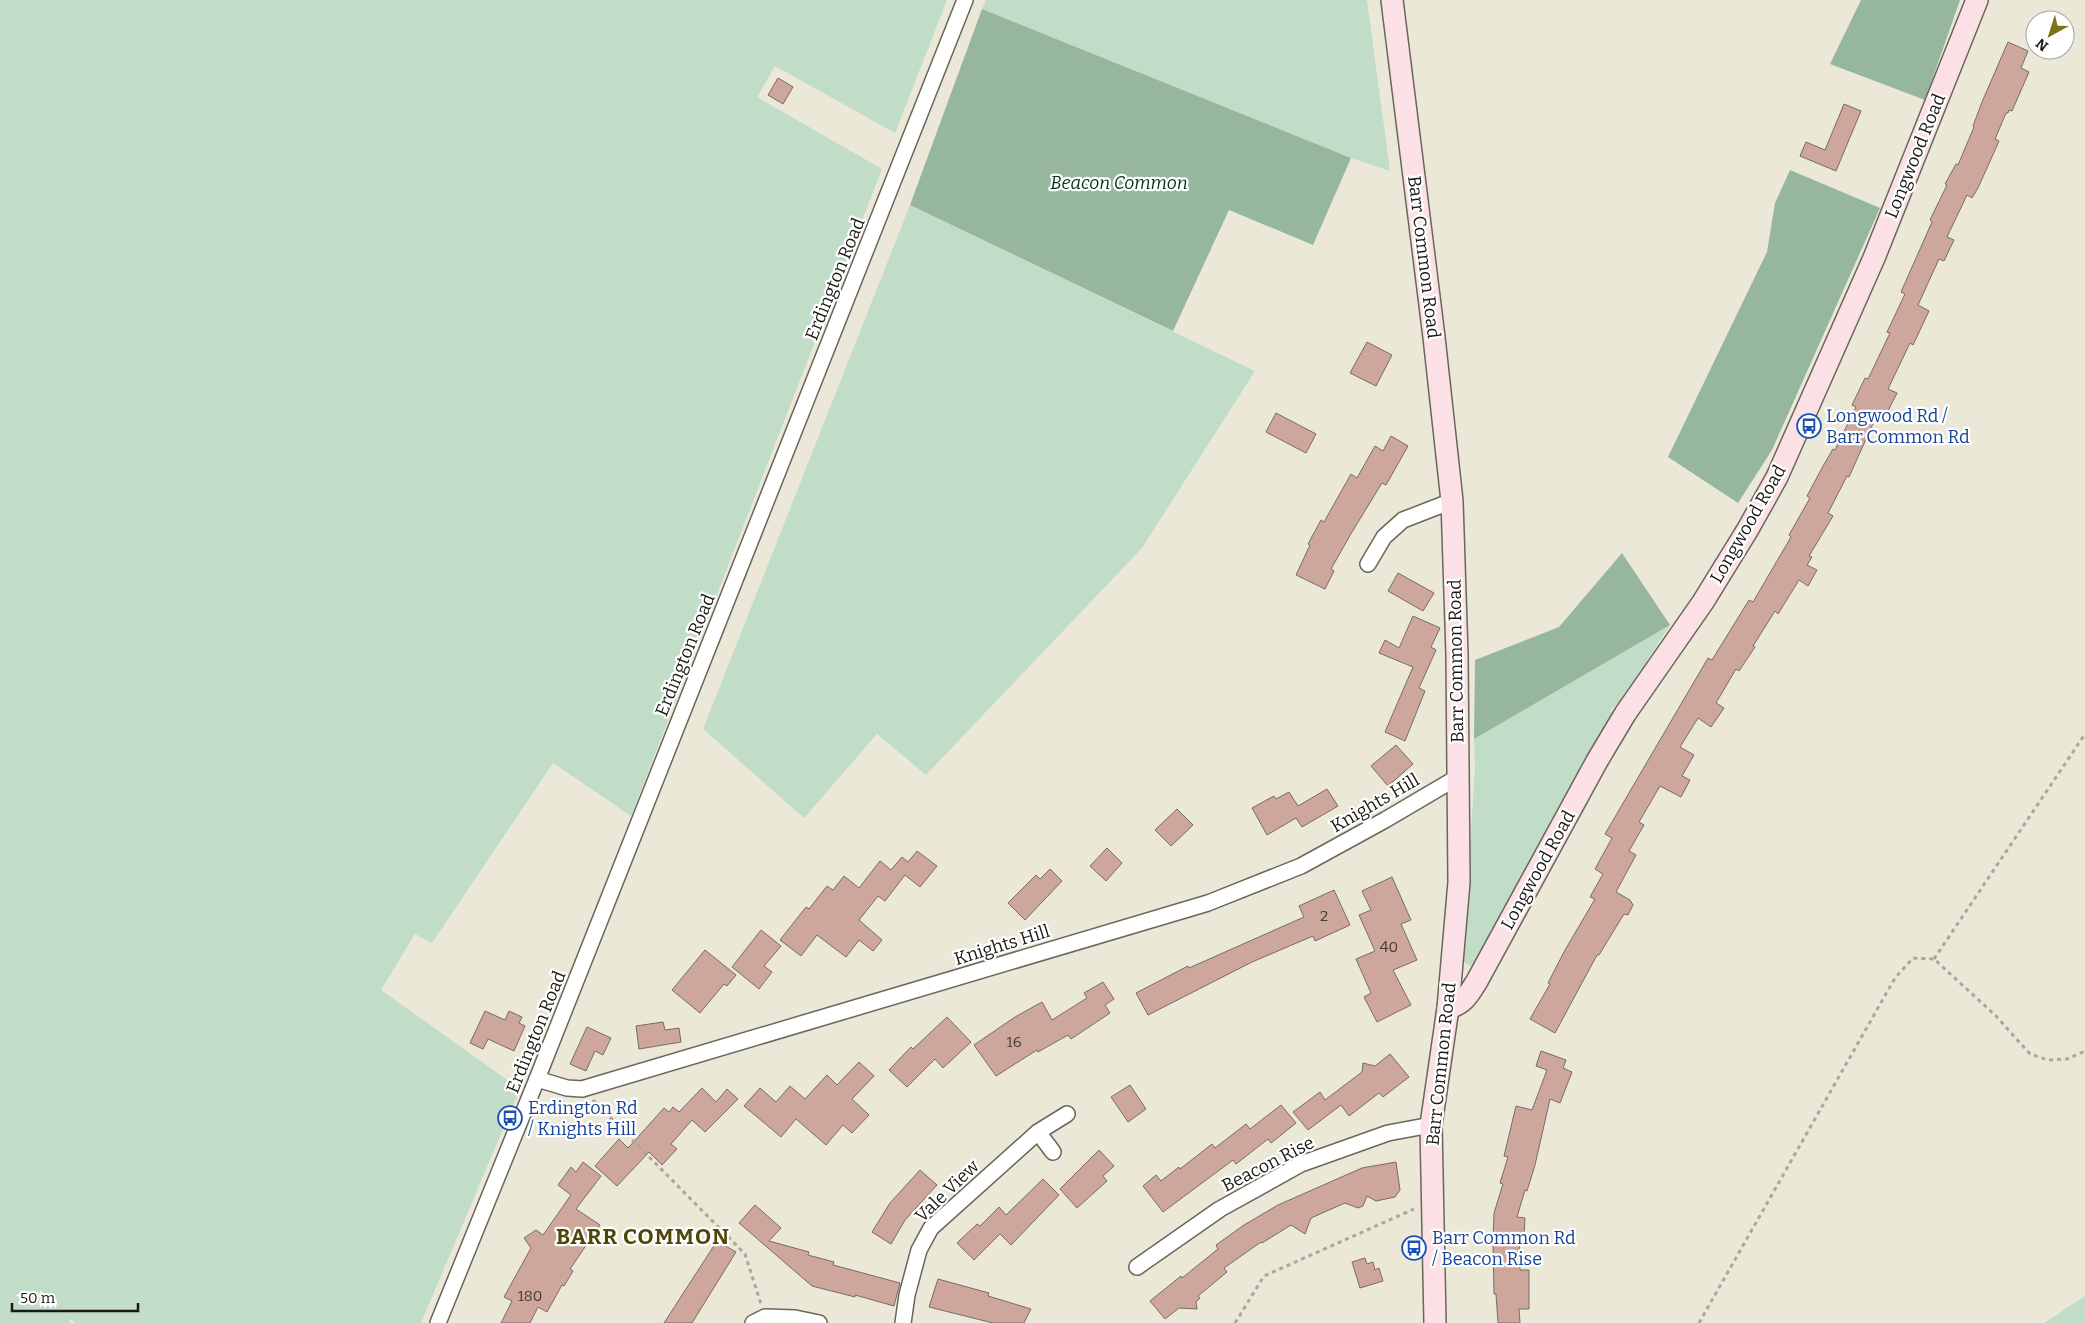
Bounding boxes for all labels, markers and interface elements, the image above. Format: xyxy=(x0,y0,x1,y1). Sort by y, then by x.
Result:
north arrow xyxy=(2025,10,2075,60)
text: N xyxy=(2032,35,2052,55)
street label: Longwood Road xyxy=(1880,90,1950,222)
park label: Beacon Common xyxy=(1050,172,1188,194)
street label: Barr Common Road xyxy=(1403,174,1445,340)
street label: Erdington Road xyxy=(800,214,870,343)
place label: Longwood Rd / Barr Common Rd xyxy=(1826,405,1970,448)
bus stop icon: Longwood Rd / Barr Common Rd xyxy=(1796,413,1822,439)
street label: Longwood Road xyxy=(1705,461,1791,587)
street label: Barr Common Road xyxy=(1444,579,1468,743)
street label: Erdington Road xyxy=(650,590,720,719)
street label: Knights Hill xyxy=(1327,769,1423,837)
street label: Longwood Road xyxy=(1496,806,1580,933)
house number: 2 xyxy=(1320,907,1328,925)
street label: Knights Hill xyxy=(952,920,1052,970)
house number: 40 xyxy=(1380,938,1398,956)
street label: Erdington Road xyxy=(501,967,571,1096)
street label: Barr Common Road xyxy=(1421,981,1461,1147)
house number: 16 xyxy=(1007,1033,1022,1051)
place label: Erdington Rd / Knights Hill xyxy=(528,1097,638,1140)
bus stop icon: Erdington Rd / Knights Hill xyxy=(497,1105,523,1131)
street label: Beacon Rise xyxy=(1218,1131,1318,1197)
street label: Vale View xyxy=(910,1155,984,1227)
district label: BARR COMMON xyxy=(556,1223,730,1250)
place label: Barr Common Rd / Beacon Rise xyxy=(1432,1227,1576,1270)
bus stop icon: Barr Common Rd / Beacon Rise xyxy=(1401,1235,1427,1261)
scale bar xyxy=(12,1280,139,1312)
house number: 180 xyxy=(518,1287,542,1305)
text: 50 m xyxy=(20,1289,56,1307)

